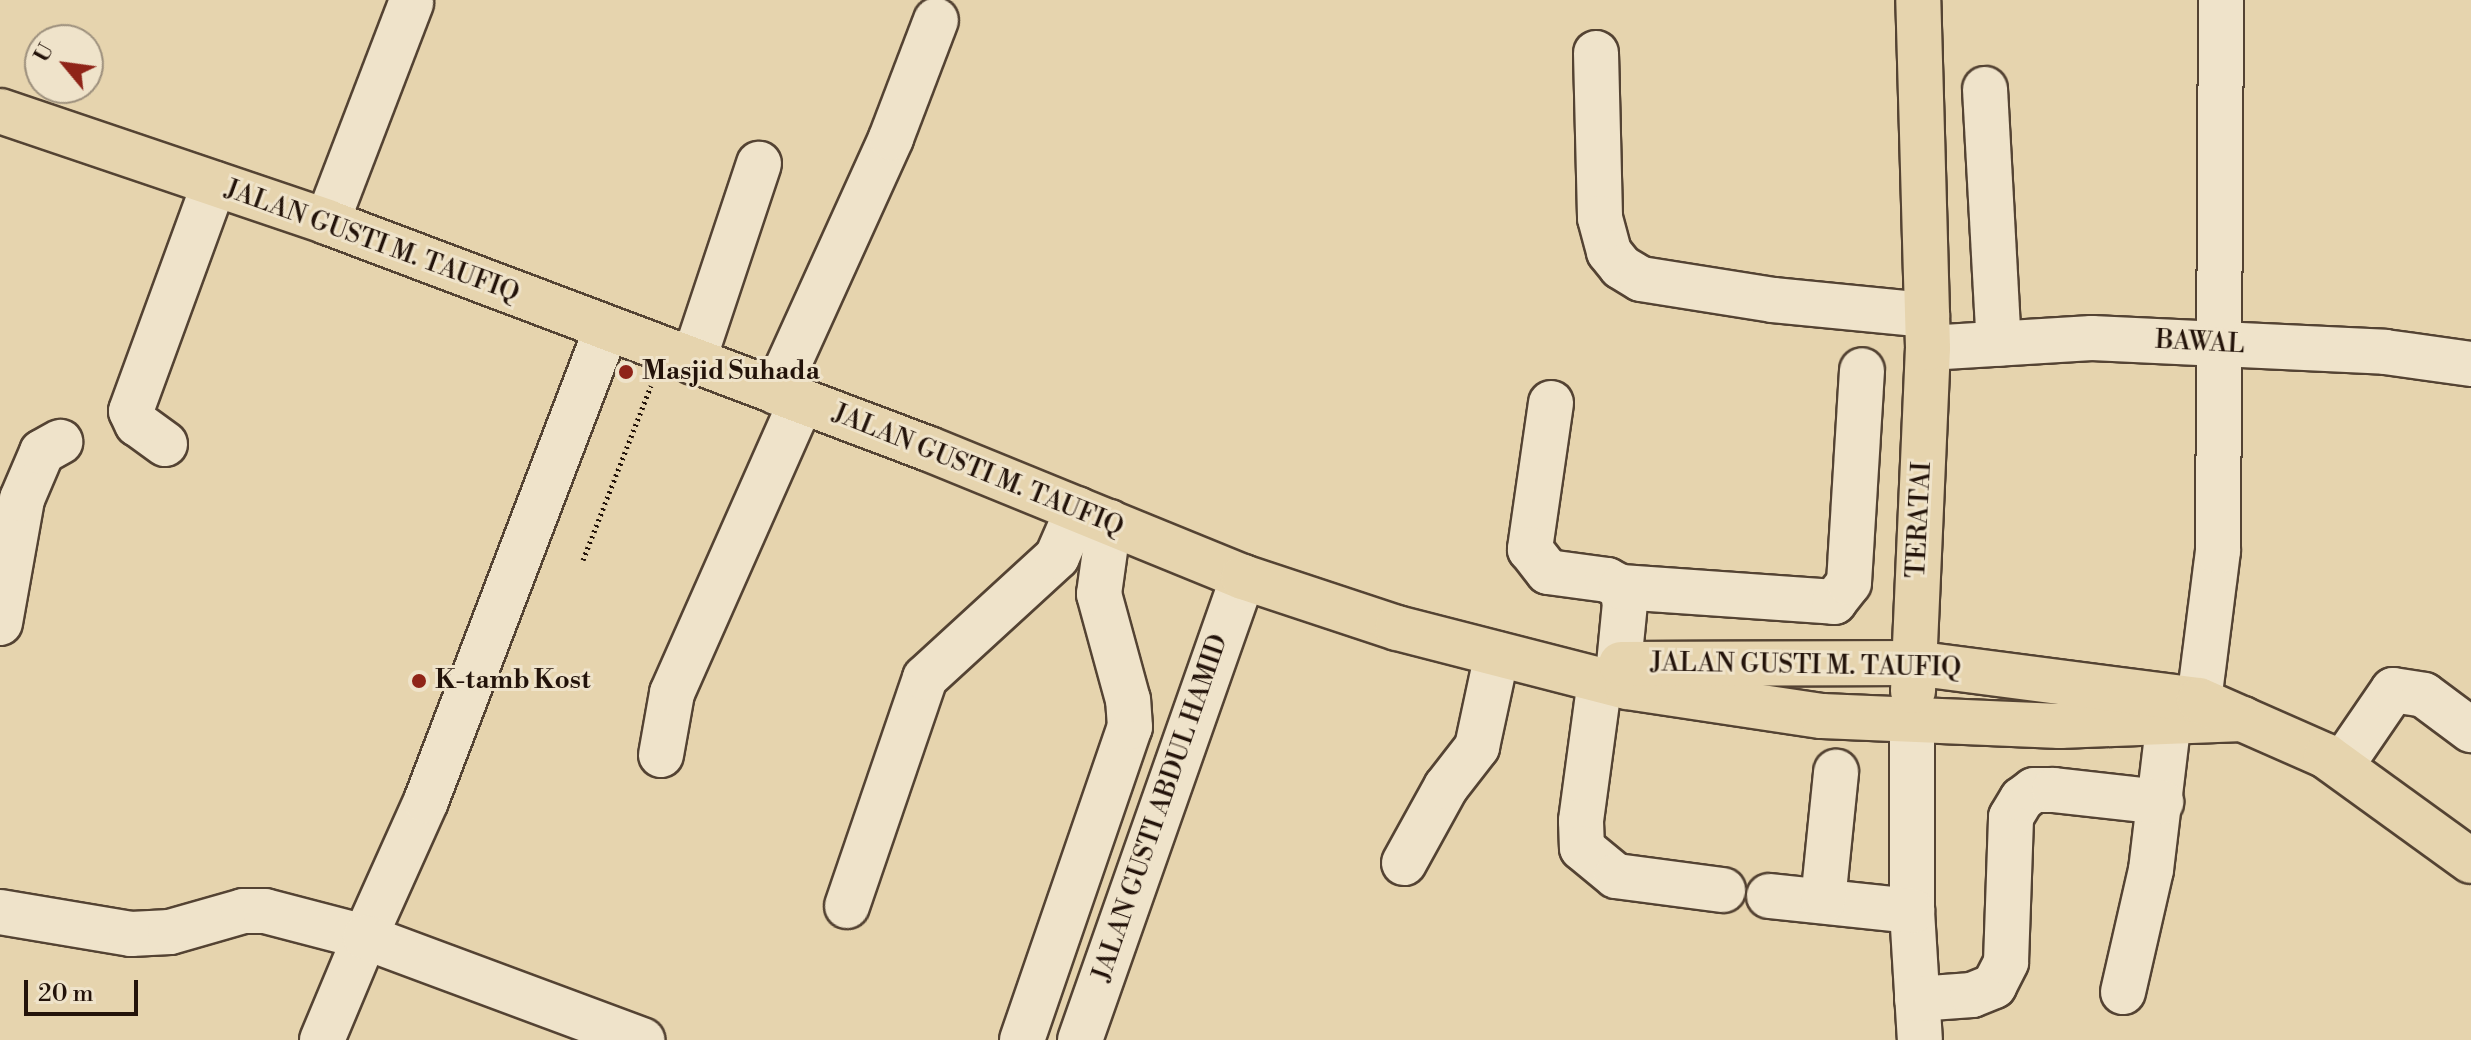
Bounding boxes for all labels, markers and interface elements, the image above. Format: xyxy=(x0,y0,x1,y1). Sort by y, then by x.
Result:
north arrow xyxy=(24,24,104,104)
text: U xyxy=(28,39,60,67)
street label: JALAN GUSTI M. TAUFIQ xyxy=(221,174,523,310)
street label: BAWAL xyxy=(2155,325,2245,361)
place label: Masjid Suhada xyxy=(642,356,820,388)
marker: Masjid Suhada xyxy=(617,363,635,381)
street label: JALAN GUSTI M. TAUFIQ xyxy=(828,398,1128,544)
street label: TERATAI xyxy=(1901,461,1939,579)
street label: JALAN GUSTI ABDUL HAMID xyxy=(1087,630,1235,986)
street label: JALAN GUSTI M. TAUFIQ xyxy=(1650,648,1962,684)
place label: K-tamb Kost xyxy=(435,665,590,697)
marker: K-tamb Kost xyxy=(410,672,428,690)
scale bar xyxy=(28,964,142,1014)
text: 20 m xyxy=(38,979,94,1009)

